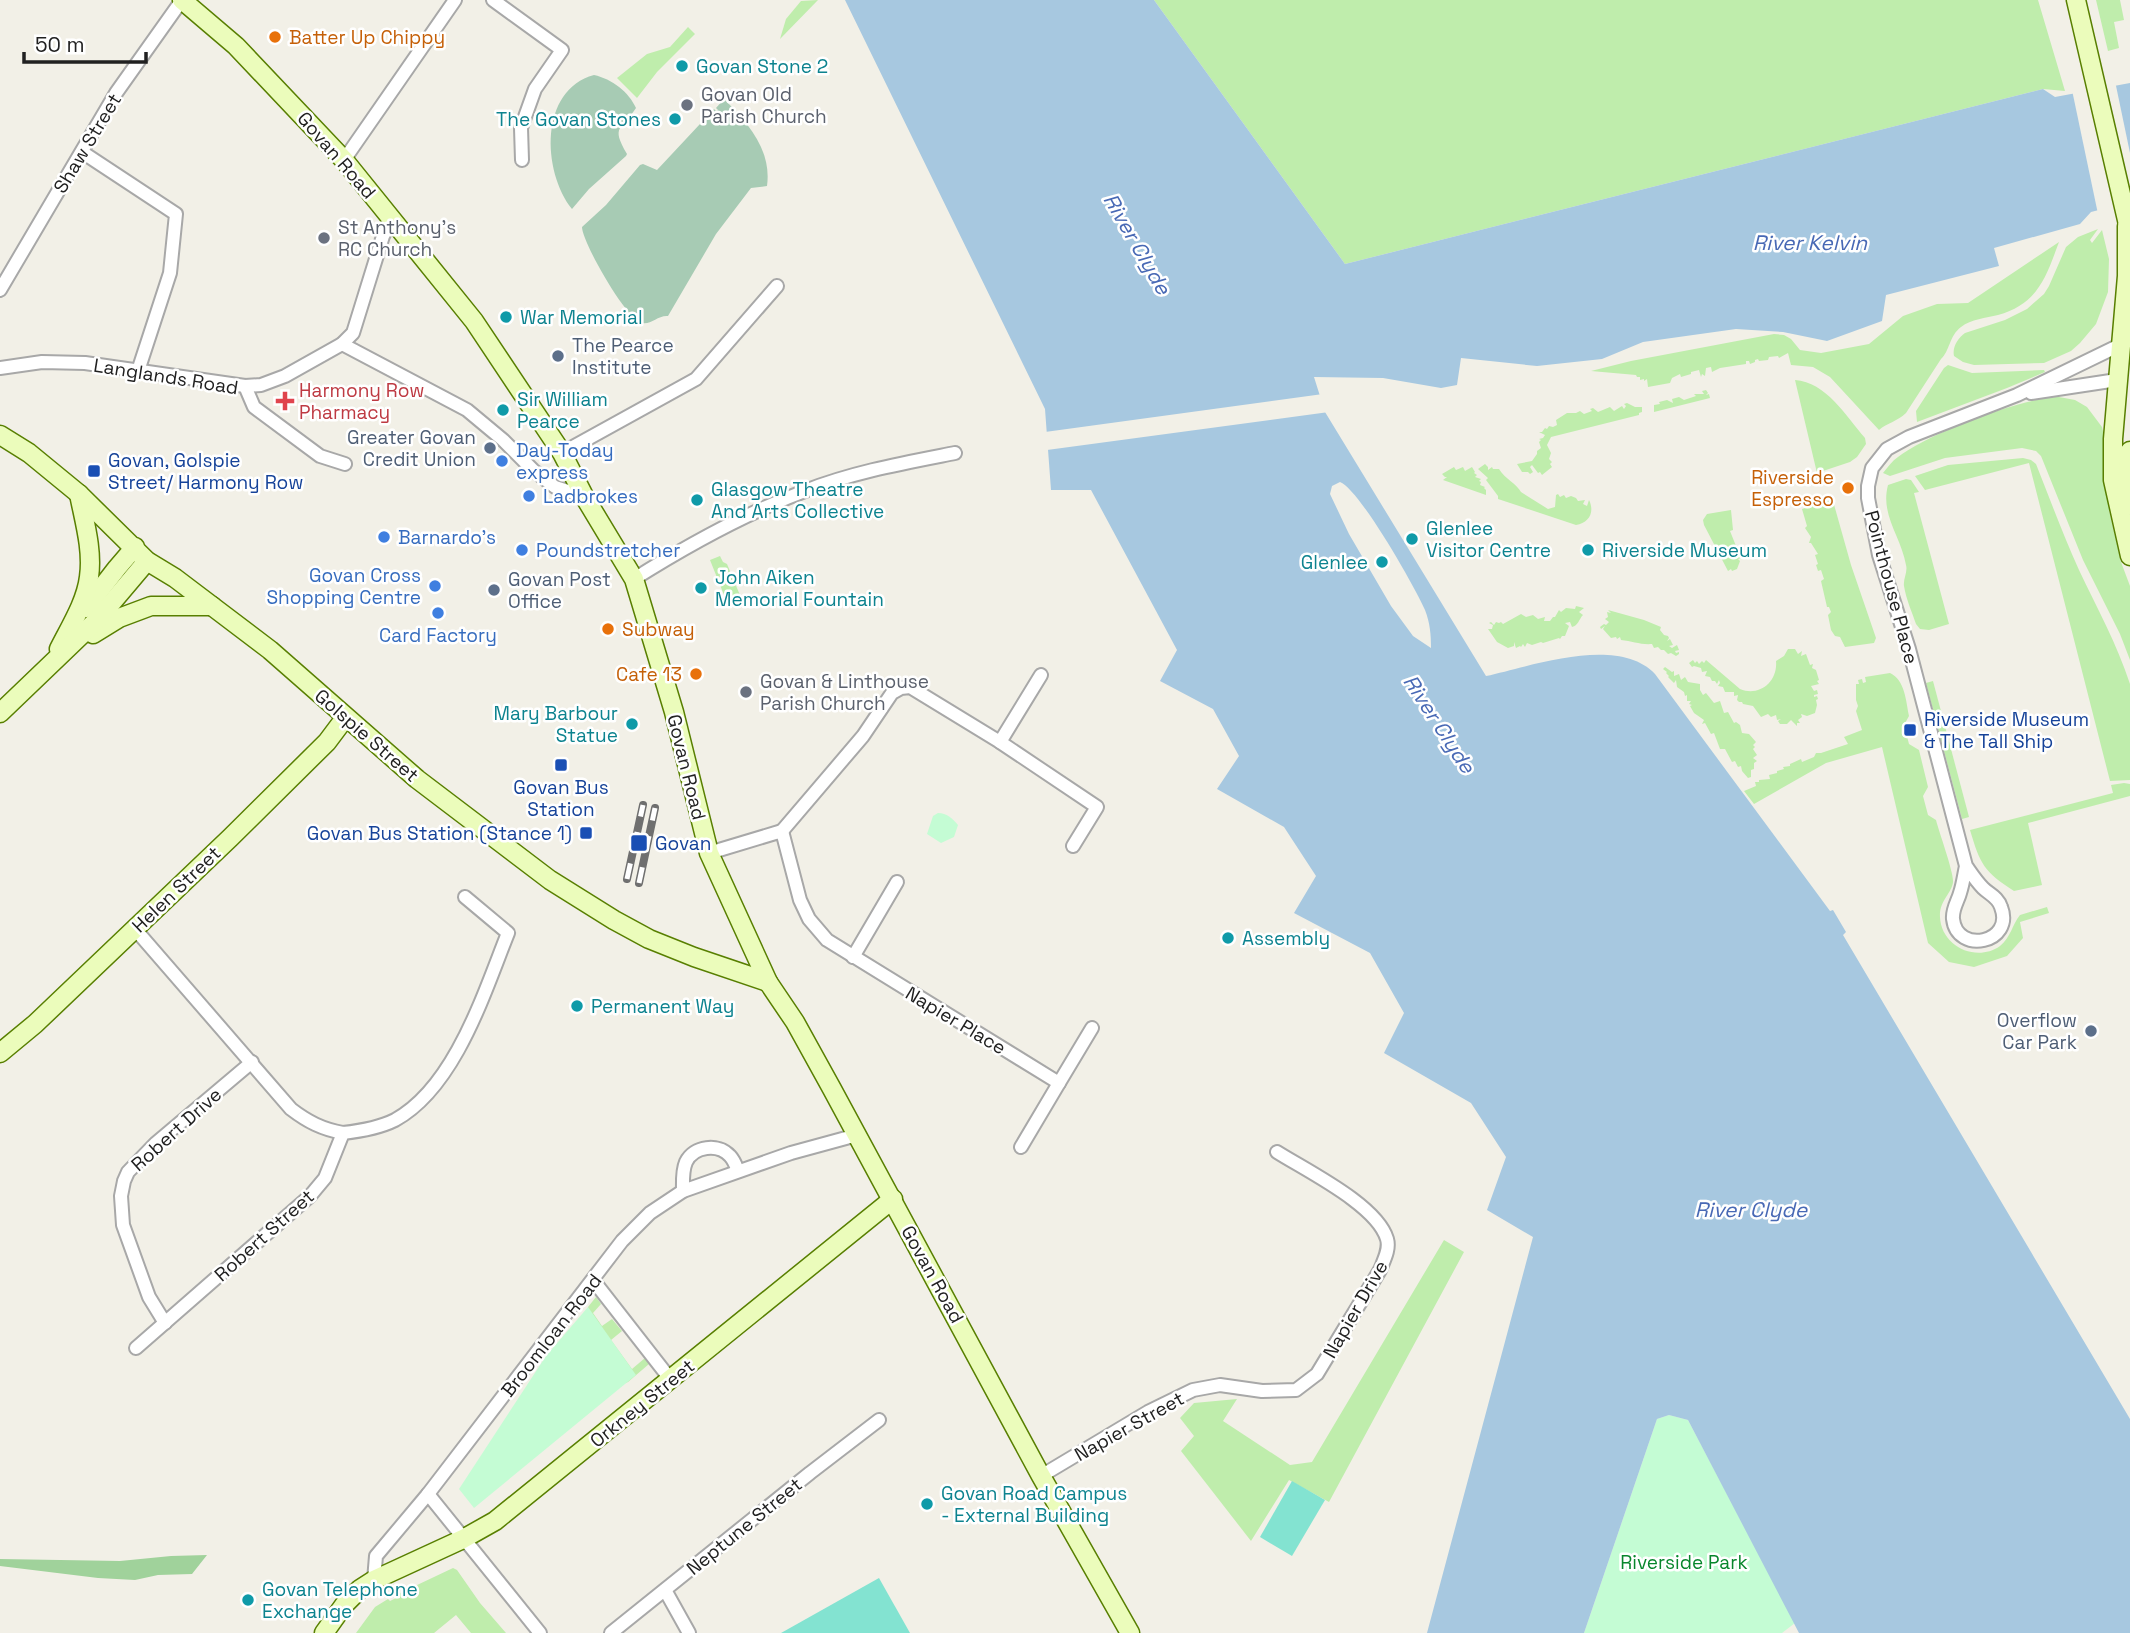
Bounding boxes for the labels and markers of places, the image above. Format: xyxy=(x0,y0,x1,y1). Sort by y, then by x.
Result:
place label: Batter Up Chippy xyxy=(289,25,445,50)
marker: Batter Up Chippy xyxy=(267,29,283,45)
place label: Govan Stone 2 xyxy=(696,54,828,79)
marker: Govan Stone 2 xyxy=(674,58,690,74)
place label: Govan Old Parish Church xyxy=(701,82,827,129)
marker: Govan Old Parish Church xyxy=(679,97,695,113)
place label: The Govan Stones xyxy=(496,107,661,132)
marker: The Govan Stones xyxy=(667,111,683,127)
place label: St Anthony's RC Church xyxy=(338,215,456,262)
marker: St Anthony's RC Church xyxy=(316,230,332,246)
place label: War Memorial xyxy=(520,305,643,330)
marker: War Memorial xyxy=(498,309,514,325)
place label: The Pearce Institute xyxy=(572,333,674,380)
marker: The Pearce Institute xyxy=(550,348,566,364)
place label: Harmony Row Pharmacy xyxy=(299,378,424,425)
place label: Sir William Pearce xyxy=(517,387,608,434)
marker: Harmony Row Pharmacy xyxy=(277,393,293,409)
marker: Sir William Pearce xyxy=(495,402,511,418)
place label: Greater Govan Credit Union xyxy=(347,425,476,472)
place label: Day-Today express xyxy=(516,438,614,485)
marker: Greater Govan Credit Union xyxy=(482,440,498,456)
place label: Govan, Golspie Street/ Harmony Row xyxy=(108,448,303,495)
marker: Day-Today express xyxy=(494,453,510,469)
marker: Govan, Golspie Street/ Harmony Row xyxy=(86,463,102,479)
place label: Riverside Espresso xyxy=(1751,465,1834,512)
place label: Glasgow Theatre And Arts Collective xyxy=(711,477,884,524)
marker: Riverside Espresso xyxy=(1840,480,1856,496)
place label: Ladbrokes xyxy=(543,484,638,509)
marker: Ladbrokes xyxy=(521,488,537,504)
marker: Glasgow Theatre And Arts Collective xyxy=(689,492,705,508)
place label: Glenlee Visitor Centre xyxy=(1426,516,1551,563)
place label: Barnardo's xyxy=(398,525,496,550)
marker: Barnardo's xyxy=(376,529,392,545)
marker: Glenlee Visitor Centre xyxy=(1404,531,1420,547)
place label: Poundstretcher xyxy=(536,538,680,563)
place label: Riverside Museum xyxy=(1602,538,1767,563)
marker: Poundstretcher xyxy=(514,542,530,558)
marker: Riverside Museum xyxy=(1580,542,1596,558)
place label: Glenlee xyxy=(1301,550,1368,575)
marker: Glenlee xyxy=(1374,554,1390,570)
place label: Govan Cross Shopping Centre xyxy=(266,563,421,610)
place label: John Aiken Memorial Fountain xyxy=(715,565,884,612)
place label: Govan Post Office xyxy=(508,567,611,614)
marker: Govan Cross Shopping Centre xyxy=(427,578,443,594)
marker: John Aiken Memorial Fountain xyxy=(693,580,709,596)
marker: Govan Post Office xyxy=(486,582,502,598)
marker: Card Factory xyxy=(430,605,446,621)
place label: Subway xyxy=(622,617,695,642)
marker: Subway xyxy=(600,621,616,637)
place label: Card Factory xyxy=(379,623,497,648)
place label: Cafe 13 xyxy=(616,662,682,687)
marker: Cafe 13 xyxy=(688,666,704,682)
place label: Govan & Linthouse Parish Church xyxy=(760,669,929,716)
marker: Govan & Linthouse Parish Church xyxy=(738,684,754,700)
place label: Mary Barbour Statue xyxy=(494,701,618,748)
place label: Riverside Museum & The Tall Ship xyxy=(1924,707,2089,754)
marker: Mary Barbour Statue xyxy=(624,716,640,732)
marker: Riverside Museum & The Tall Ship xyxy=(1902,722,1918,738)
marker: Govan Bus Station xyxy=(553,757,569,773)
place label: Govan Bus Station xyxy=(513,775,609,822)
place label: Govan Bus Station (Stance 1) xyxy=(307,821,572,846)
marker: Govan Bus Station (Stance 1) xyxy=(578,825,594,841)
place label: Govan xyxy=(655,831,711,856)
marker: Govan xyxy=(629,833,649,853)
place label: Assembly xyxy=(1242,926,1330,951)
marker: Assembly xyxy=(1220,930,1236,946)
place label: Permanent Way xyxy=(591,994,734,1019)
marker: Permanent Way xyxy=(569,998,585,1014)
place label: Overflow Car Park xyxy=(1997,1008,2077,1055)
marker: Overflow Car Park xyxy=(2083,1023,2099,1039)
place label: Govan Road Campus - External Building xyxy=(941,1481,1127,1528)
marker: Govan Road Campus - External Building xyxy=(919,1496,935,1512)
place label: Govan Telephone Exchange xyxy=(262,1577,418,1624)
marker: Govan Telephone Exchange xyxy=(240,1592,256,1608)

